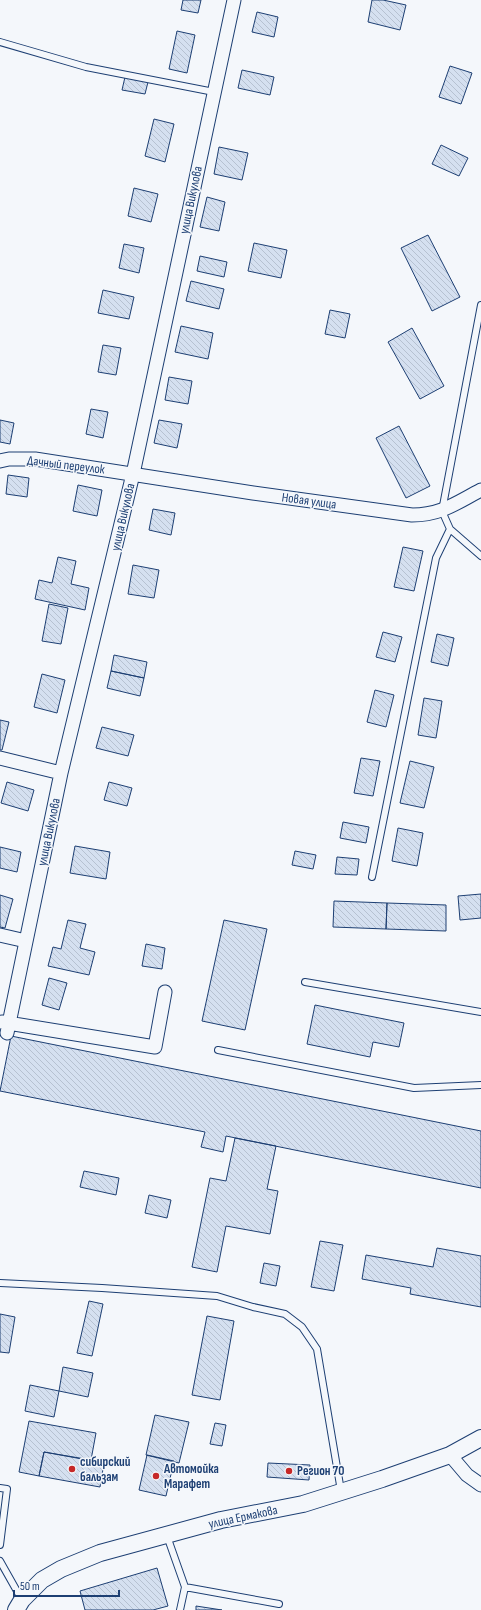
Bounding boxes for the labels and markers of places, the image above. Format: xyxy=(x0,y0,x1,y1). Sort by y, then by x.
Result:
place label: сибирский бальзам xyxy=(80,1454,131,1485)
place label: Автомойка Марафет xyxy=(163,1461,219,1492)
place label: Регион 70 xyxy=(297,1463,344,1479)
marker: сибирский бальзам xyxy=(67,1464,77,1474)
marker: Регион 70 xyxy=(284,1466,294,1476)
marker: Автомойка Марафет xyxy=(151,1471,161,1481)

